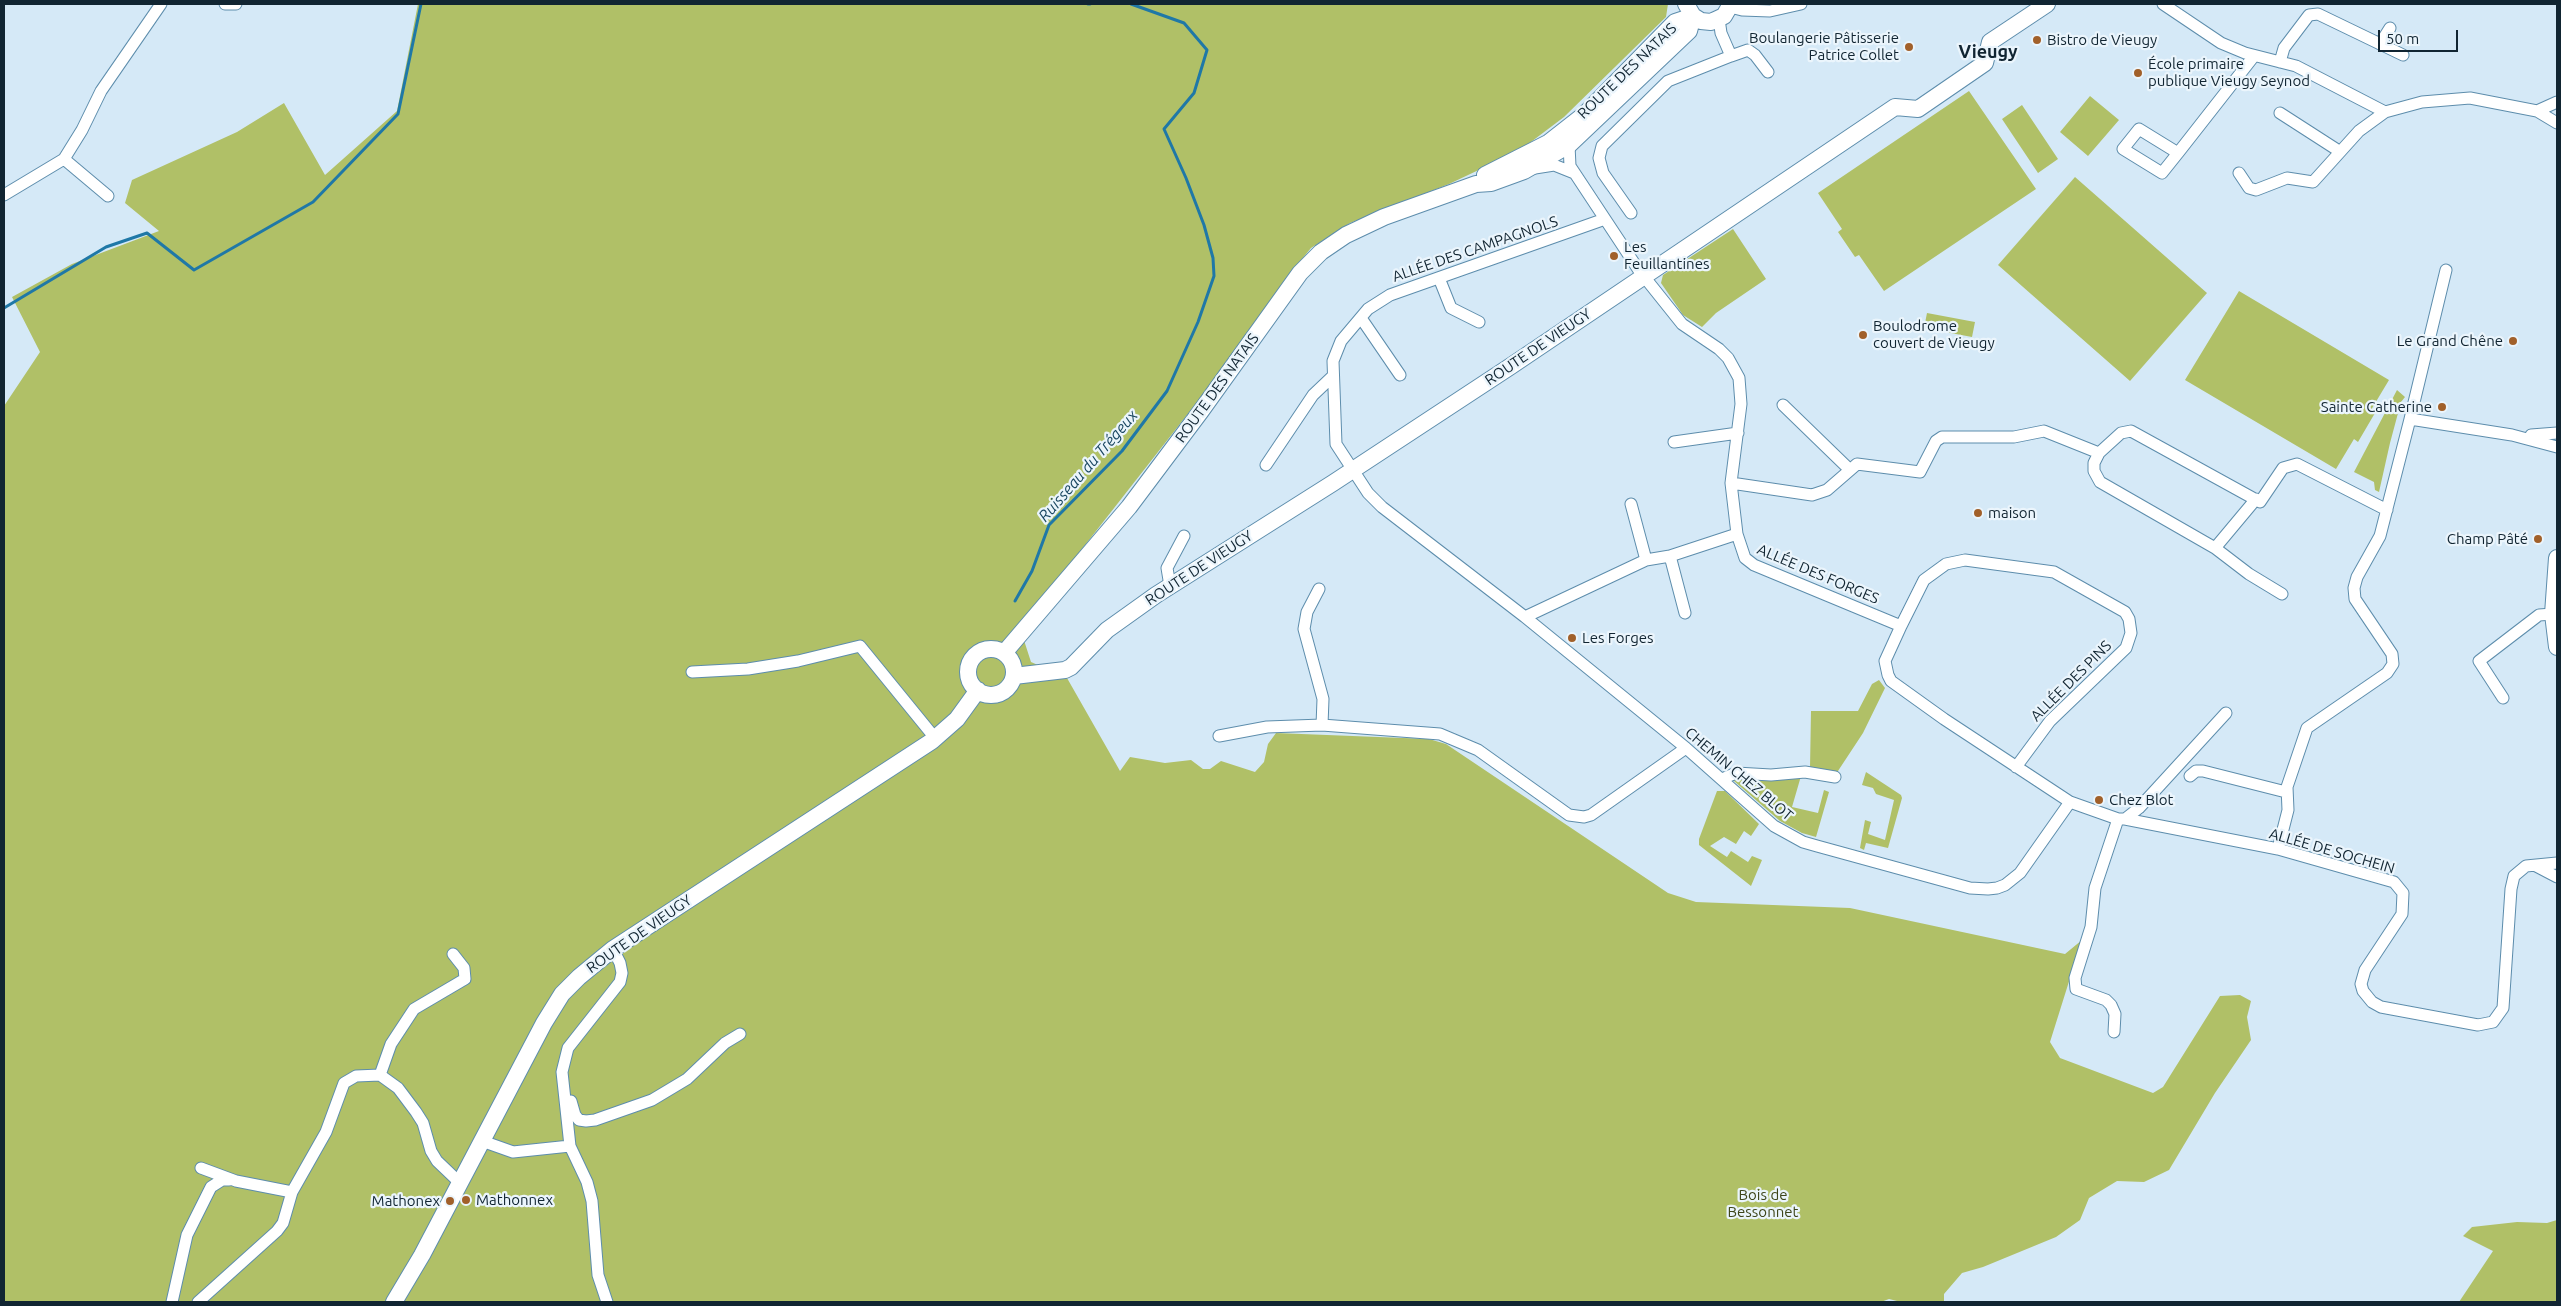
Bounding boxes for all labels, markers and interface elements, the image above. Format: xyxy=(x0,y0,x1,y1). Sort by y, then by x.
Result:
street label: ROUTE DES NATAIS xyxy=(1574,19,1680,123)
scale bar xyxy=(2381,20,2461,52)
place label: Boulangerie Pâtisserie Patrice Collet xyxy=(1749,29,1899,64)
text: 50 m xyxy=(2386,30,2419,47)
place label: Bistro de Vieugy xyxy=(2047,31,2157,49)
marker: Bistro de Vieugy xyxy=(2031,34,2043,46)
marker: Boulangerie Pâtisserie Patrice Collet xyxy=(1903,41,1915,53)
district label: Vieugy xyxy=(1958,41,2018,63)
place label: École primaire publique Vieugy Seynod xyxy=(2148,55,2310,90)
marker: École primaire publique Vieugy Seynod xyxy=(2132,67,2144,79)
street label: ALLÉE DES CAMPAGNOLS xyxy=(1390,212,1560,286)
place label: Les Feuillantines xyxy=(1624,238,1709,273)
marker: Les Feuillantines xyxy=(1608,250,1620,262)
street label: ROUTE DE VIEUGY xyxy=(1481,305,1595,389)
place label: Boulodrome couvert de Vieugy xyxy=(1873,317,1995,352)
marker: Boulodrome couvert de Vieugy xyxy=(1857,329,1869,341)
street label: ROUTE DES NATAIS xyxy=(1171,330,1263,446)
place label: Le Grand Chêne xyxy=(2397,332,2503,350)
marker: Le Grand Chêne xyxy=(2507,335,2519,347)
place label: Sainte Catherine xyxy=(2321,398,2432,416)
marker: Sainte Catherine xyxy=(2436,401,2448,413)
water label: Ruisseau du Trégeux xyxy=(1034,406,1142,526)
place label: maison xyxy=(1988,504,2036,522)
marker: maison xyxy=(1972,507,1984,519)
street label: ROUTE DE VIEUGY xyxy=(1142,527,1256,609)
place label: Champ Pâté xyxy=(2447,530,2528,548)
marker: Champ Pâté xyxy=(2532,533,2544,545)
street label: ALLÉE DES FORGES xyxy=(1754,540,1882,608)
place label: Les Forges xyxy=(1582,629,1654,647)
marker: Les Forges xyxy=(1566,632,1578,644)
street label: ALLÉE DES PINS xyxy=(2027,637,2115,725)
street label: CHEMIN CHEZ BLOT xyxy=(1681,724,1797,824)
place label: Chez Blot xyxy=(2109,791,2173,809)
marker: Chez Blot xyxy=(2093,794,2105,806)
street label: ALLÉE DE SOCHEIN xyxy=(2267,824,2397,878)
street label: ROUTE DE VIEUGY xyxy=(583,891,695,977)
park label: Bois de Bessonnet xyxy=(1728,1186,1798,1221)
place label: Mathonnex xyxy=(476,1191,553,1209)
place label: Mathonex xyxy=(372,1192,440,1210)
marker: Mathonnex xyxy=(460,1194,472,1206)
marker: Mathonex xyxy=(444,1195,456,1207)

